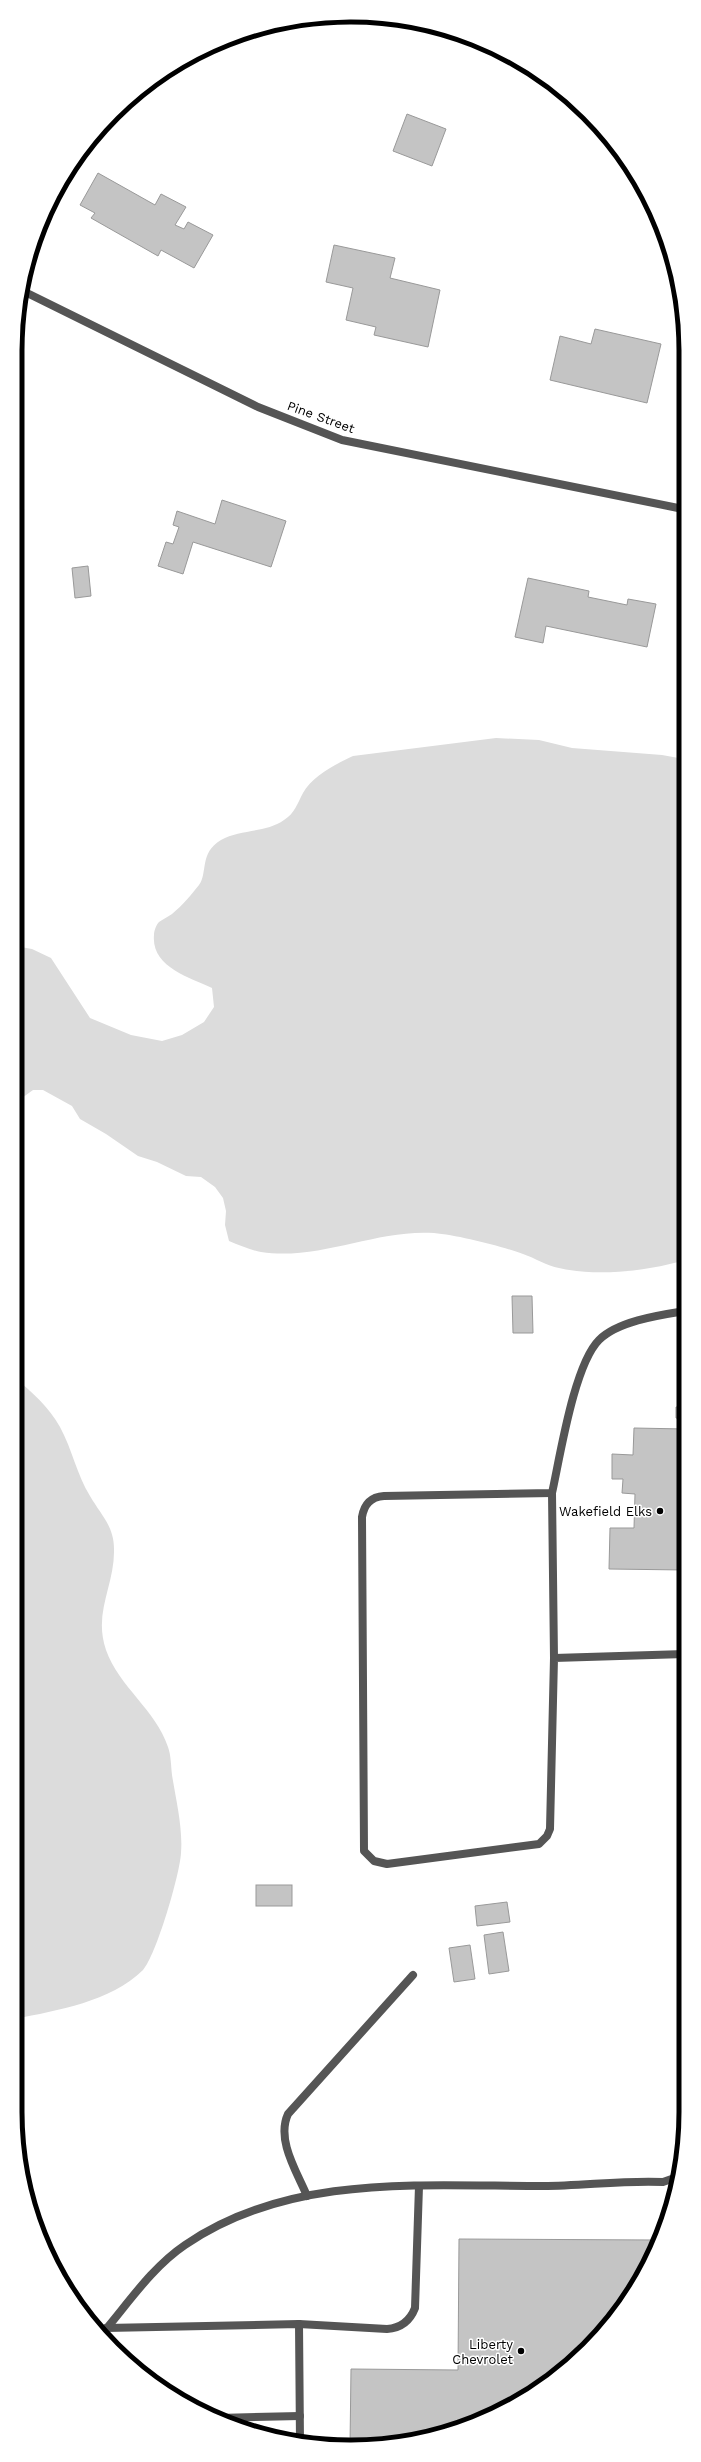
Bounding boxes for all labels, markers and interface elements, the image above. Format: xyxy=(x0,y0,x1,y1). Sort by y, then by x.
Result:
street label: Pine Street xyxy=(285,398,357,436)
place label: Wakefield Elks xyxy=(559,1504,652,1519)
marker: Wakefield Elks xyxy=(655,1506,665,1516)
place label: Liberty Chevrolet xyxy=(452,2337,514,2367)
marker: Liberty Chevrolet xyxy=(516,2346,526,2356)

